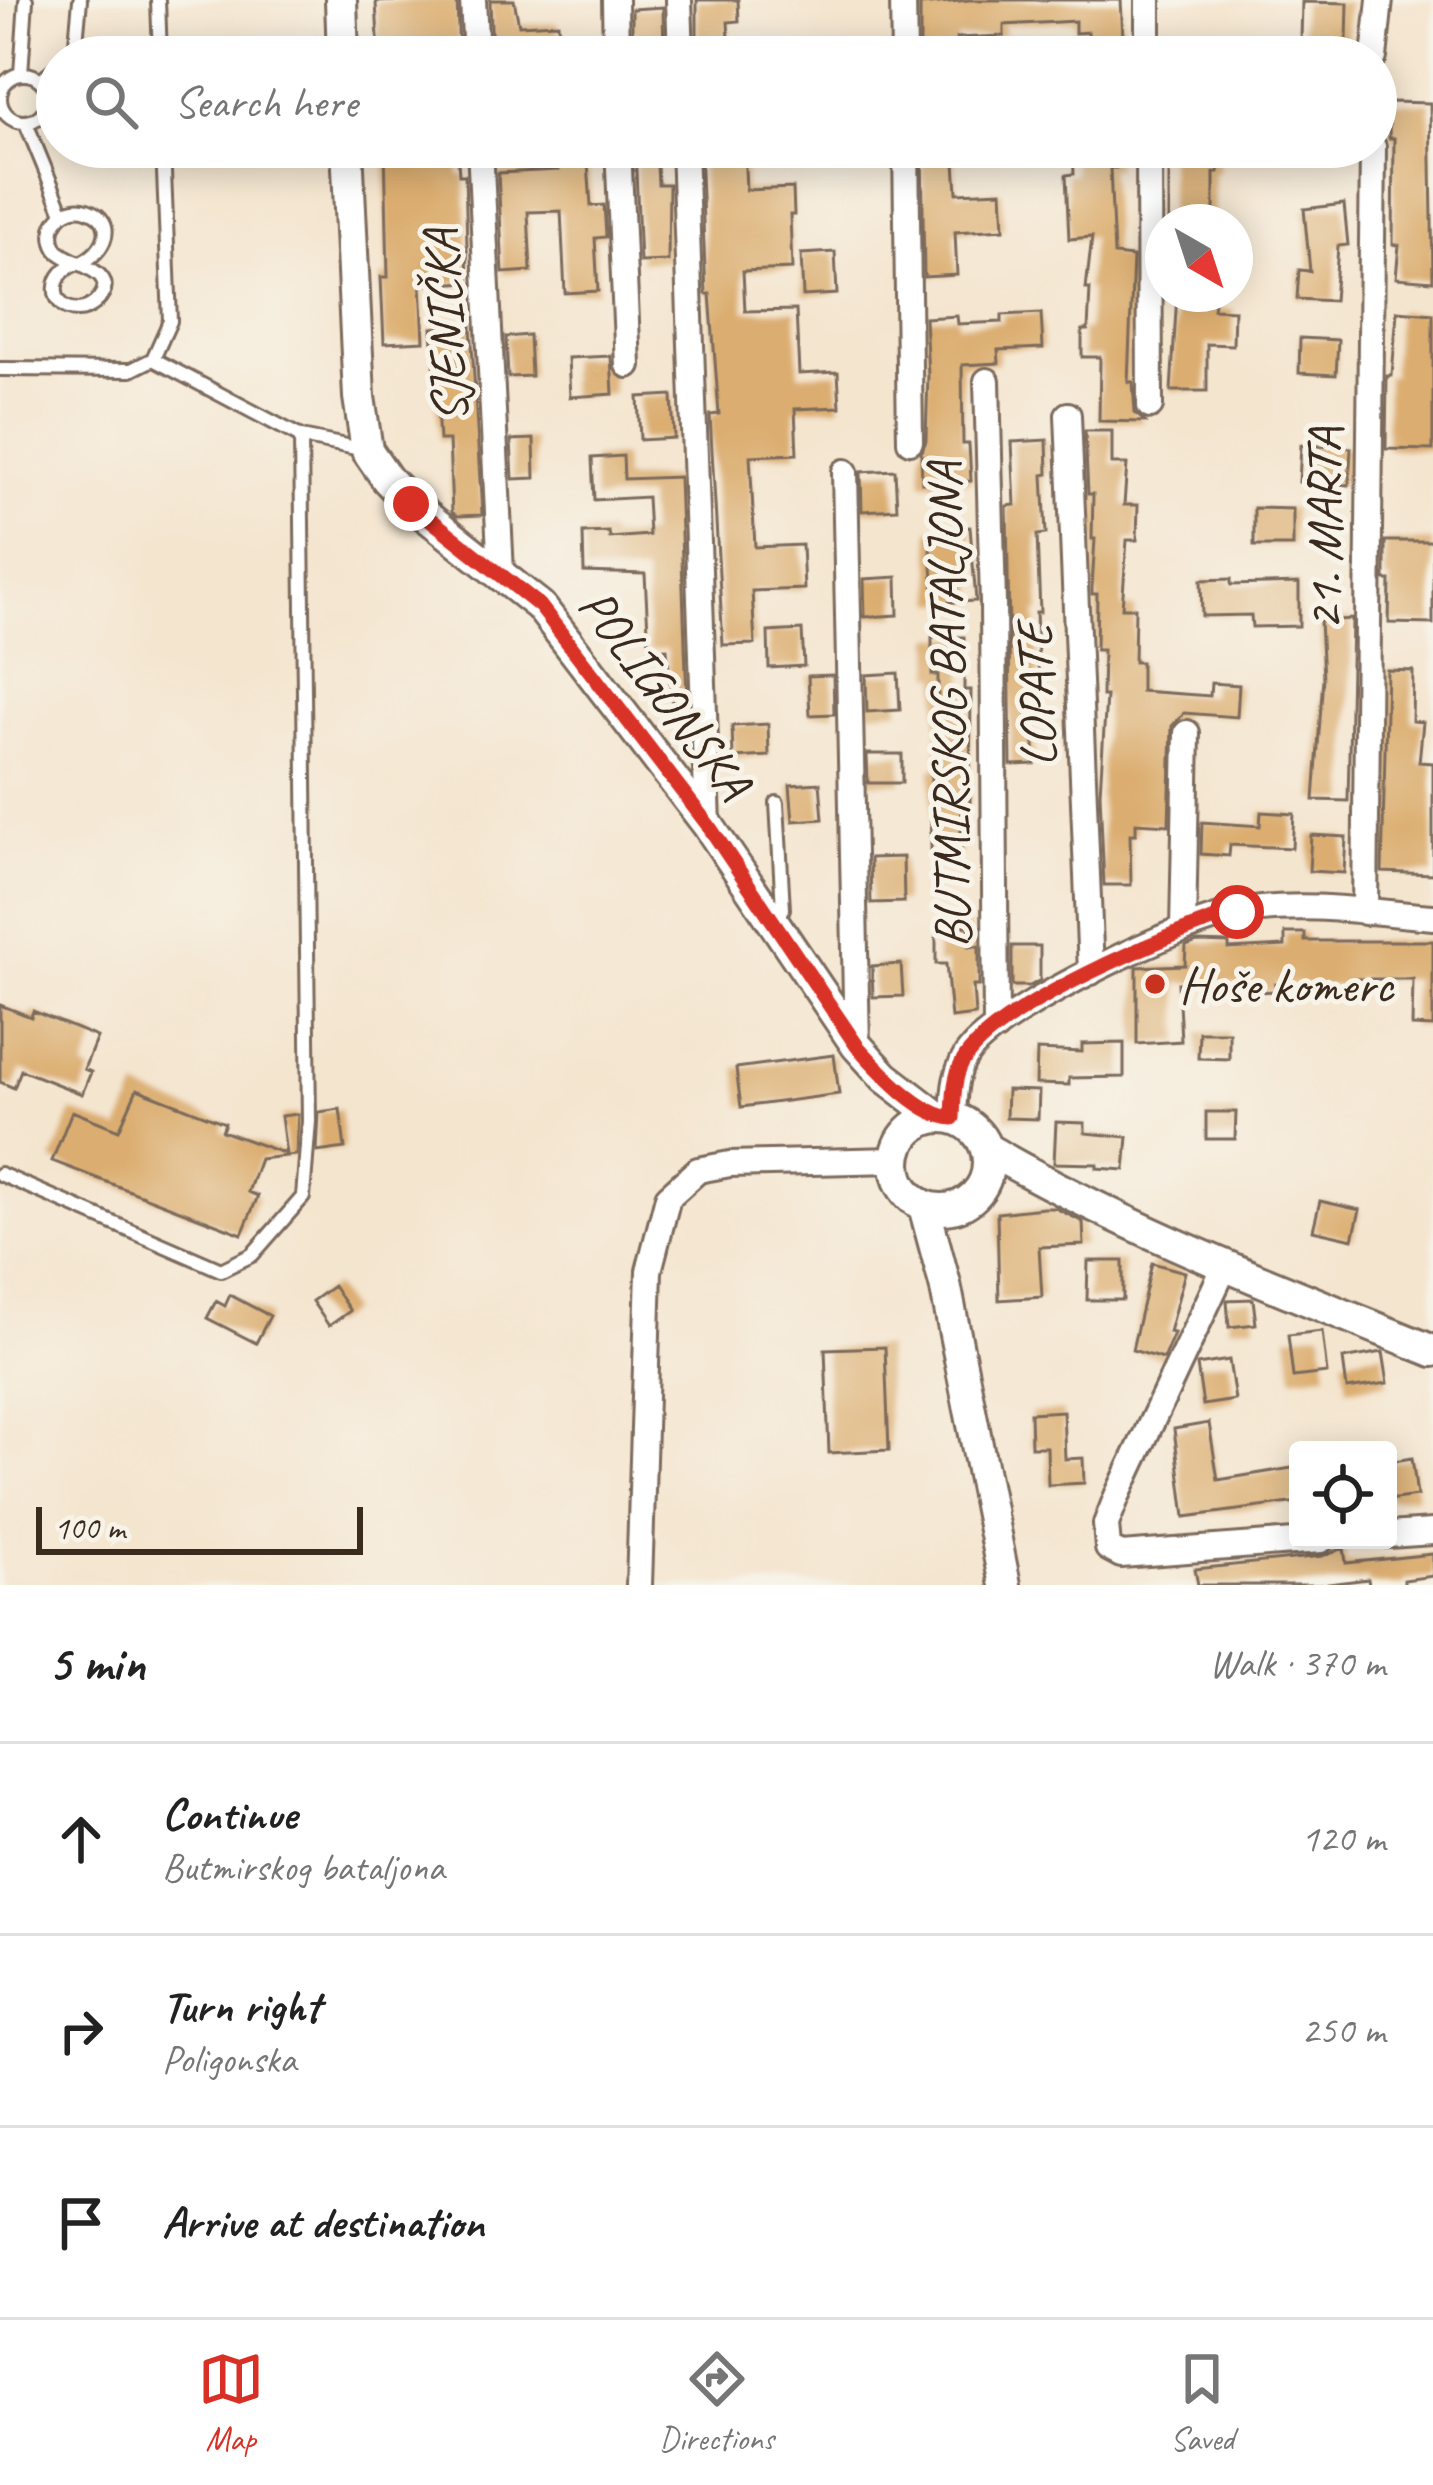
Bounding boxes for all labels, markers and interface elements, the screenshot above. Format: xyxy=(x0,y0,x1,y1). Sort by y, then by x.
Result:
search box xyxy=(36,36,1397,168)
icon: search xyxy=(78,69,144,135)
text: Search here xyxy=(174,74,357,131)
north arrow xyxy=(1145,204,1253,312)
street label: SJENIČKA xyxy=(408,225,482,424)
street label: 21. MARTA xyxy=(1292,426,1356,630)
street label: BUTMIRSKOG BATALJONA xyxy=(912,459,984,948)
route end xyxy=(384,477,438,531)
street label: POLIGONSKA xyxy=(565,575,767,814)
street label: LOPATE xyxy=(1001,616,1070,768)
route start xyxy=(1210,885,1264,939)
place label: Hoše komerc xyxy=(1179,953,1396,1017)
marker: Hoše komerc xyxy=(1142,971,1168,997)
map controls xyxy=(1289,1441,1397,1549)
button: locate xyxy=(1289,1441,1397,1549)
scale bar xyxy=(36,1501,363,1554)
text: 100 m xyxy=(54,1507,125,1549)
text: 5 min xyxy=(48,1631,145,1695)
text: Walk · 370 m xyxy=(1209,1639,1385,1688)
text: Continue xyxy=(162,1786,296,1843)
icon: ahead xyxy=(48,1806,114,1872)
text: 120 m xyxy=(1301,1814,1385,1863)
text: Butmirskog bataljona xyxy=(162,1843,444,1892)
text: Turn right xyxy=(162,1978,320,2035)
icon: right xyxy=(48,1998,114,2064)
text: 250 m xyxy=(1301,2006,1385,2055)
text: Poligonska xyxy=(162,2035,296,2084)
icon: arrive xyxy=(48,2190,114,2256)
text: Arrive at destination xyxy=(162,2194,484,2251)
tab: Map xyxy=(198,2346,264,2460)
tab: Directions xyxy=(659,2346,774,2460)
tab: Saved xyxy=(1169,2346,1235,2460)

